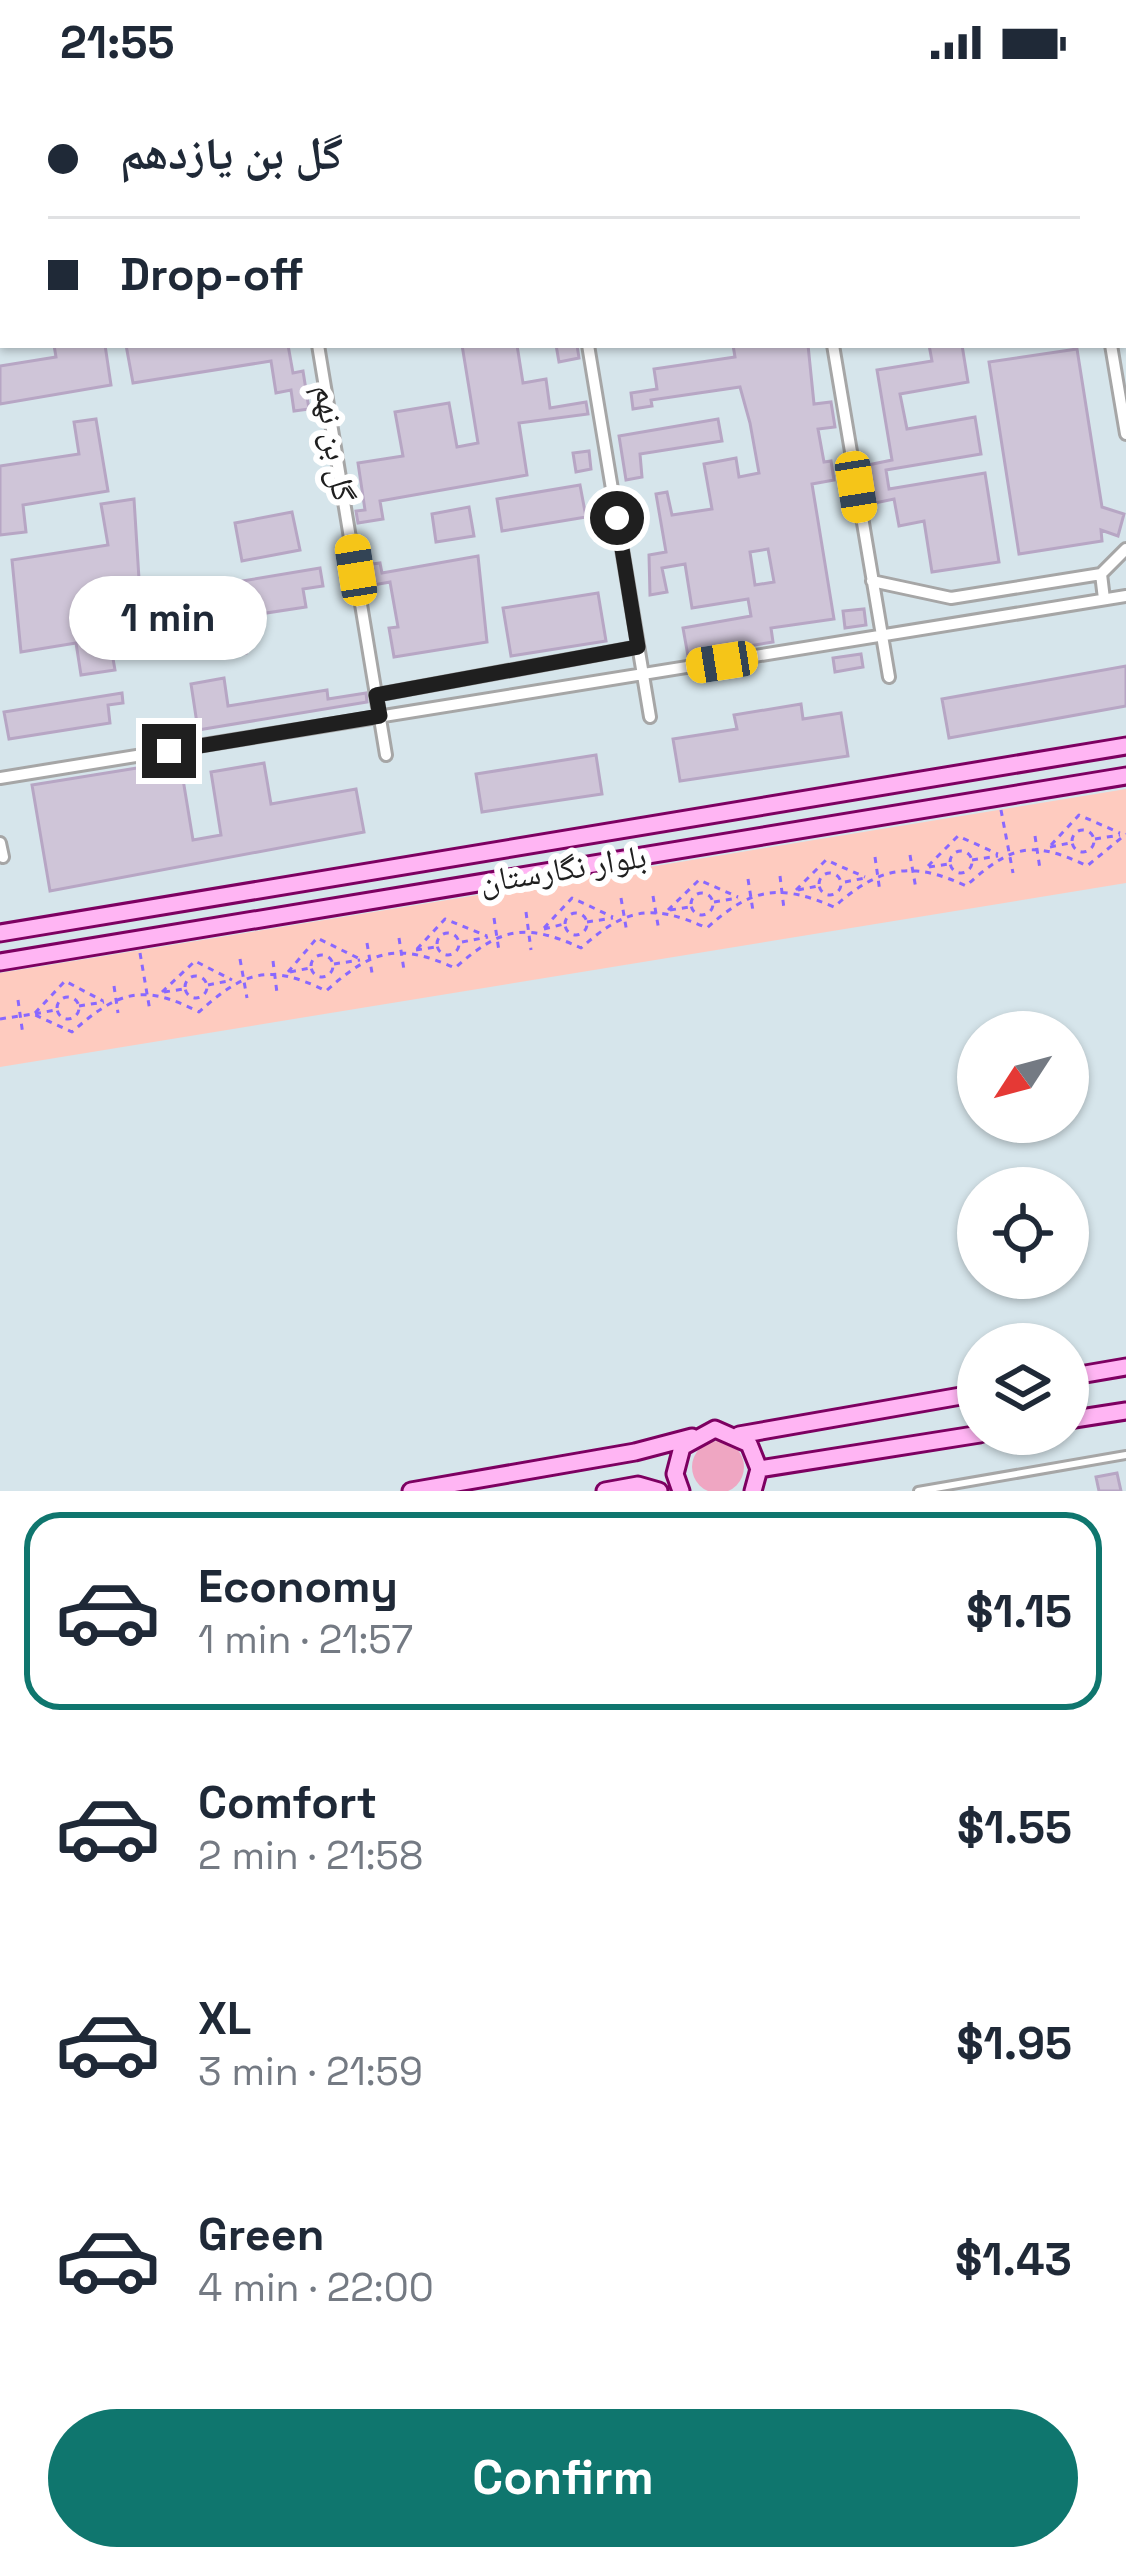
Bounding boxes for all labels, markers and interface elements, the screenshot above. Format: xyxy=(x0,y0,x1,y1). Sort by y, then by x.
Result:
text: 21:55 xyxy=(60,14,174,71)
text: گل بن یازدهم xyxy=(120,125,343,182)
text: Drop-off xyxy=(120,246,304,303)
street label: گل بن نهم xyxy=(304,382,365,505)
car xyxy=(833,449,879,525)
route start xyxy=(590,491,644,545)
car xyxy=(333,532,379,608)
callout: 1 min xyxy=(70,577,268,661)
text: 1 min xyxy=(120,593,216,642)
car xyxy=(684,639,760,685)
route end xyxy=(142,724,196,778)
street label: بلوار نگارستان xyxy=(477,835,649,903)
north arrow xyxy=(957,1011,1089,1143)
map controls xyxy=(957,1011,1089,1455)
button: locate xyxy=(957,1167,1089,1299)
button: layers xyxy=(957,1323,1089,1455)
icon: car xyxy=(54,1557,162,1665)
text: Economy xyxy=(198,1558,398,1615)
text: $1.15 xyxy=(966,1583,1072,1640)
text: 1 min · 21:57 xyxy=(198,1615,413,1664)
icon: car xyxy=(54,1773,162,1881)
text: Comfort xyxy=(198,1774,377,1831)
text: $1.55 xyxy=(957,1799,1072,1856)
text: 2 min · 21:58 xyxy=(198,1831,423,1880)
icon: car xyxy=(54,1989,162,2097)
text: XL xyxy=(198,1990,251,2047)
text: $1.95 xyxy=(956,2015,1072,2072)
text: 3 min · 21:59 xyxy=(198,2047,423,2096)
icon: car xyxy=(54,2205,162,2313)
text: Green xyxy=(198,2206,324,2263)
text: $1.43 xyxy=(955,2231,1072,2288)
text: 4 min · 22:00 xyxy=(198,2263,434,2312)
button: Confirm xyxy=(48,2409,1078,2547)

